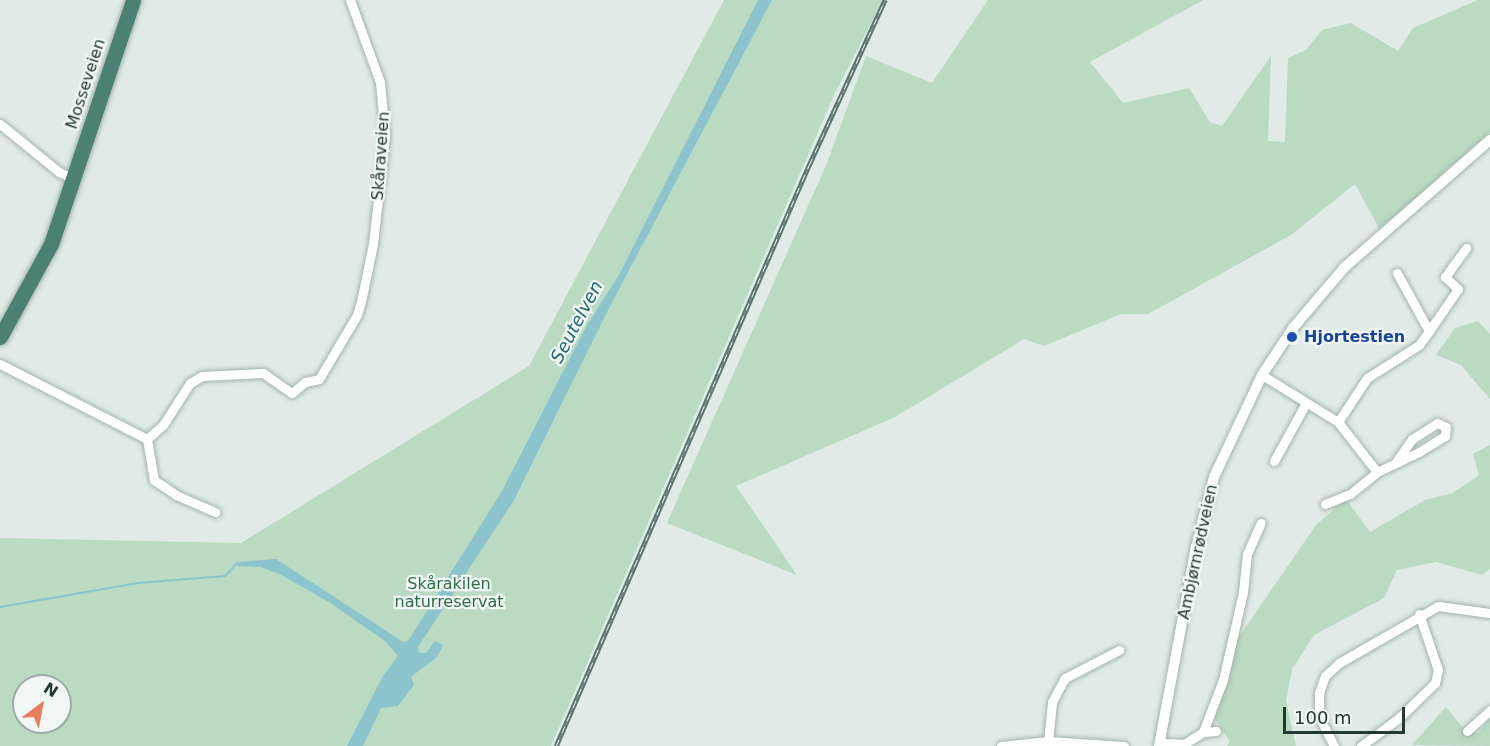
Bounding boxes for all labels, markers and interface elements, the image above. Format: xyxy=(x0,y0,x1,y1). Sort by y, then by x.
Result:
street label: Mosseveien xyxy=(62,36,110,132)
street label: Skåraveien xyxy=(368,111,394,201)
water label: Seutelven xyxy=(546,277,608,367)
place label: Hjortestien xyxy=(1304,327,1405,347)
marker: Hjortestien xyxy=(1285,330,1299,344)
street label: Ambjørnrødveien xyxy=(1174,483,1222,621)
park label: Skårakilen naturreservat xyxy=(394,574,504,612)
north arrow xyxy=(12,674,72,734)
text: N xyxy=(40,678,61,702)
scale bar xyxy=(1286,695,1408,733)
text: 100 m xyxy=(1294,707,1352,728)

